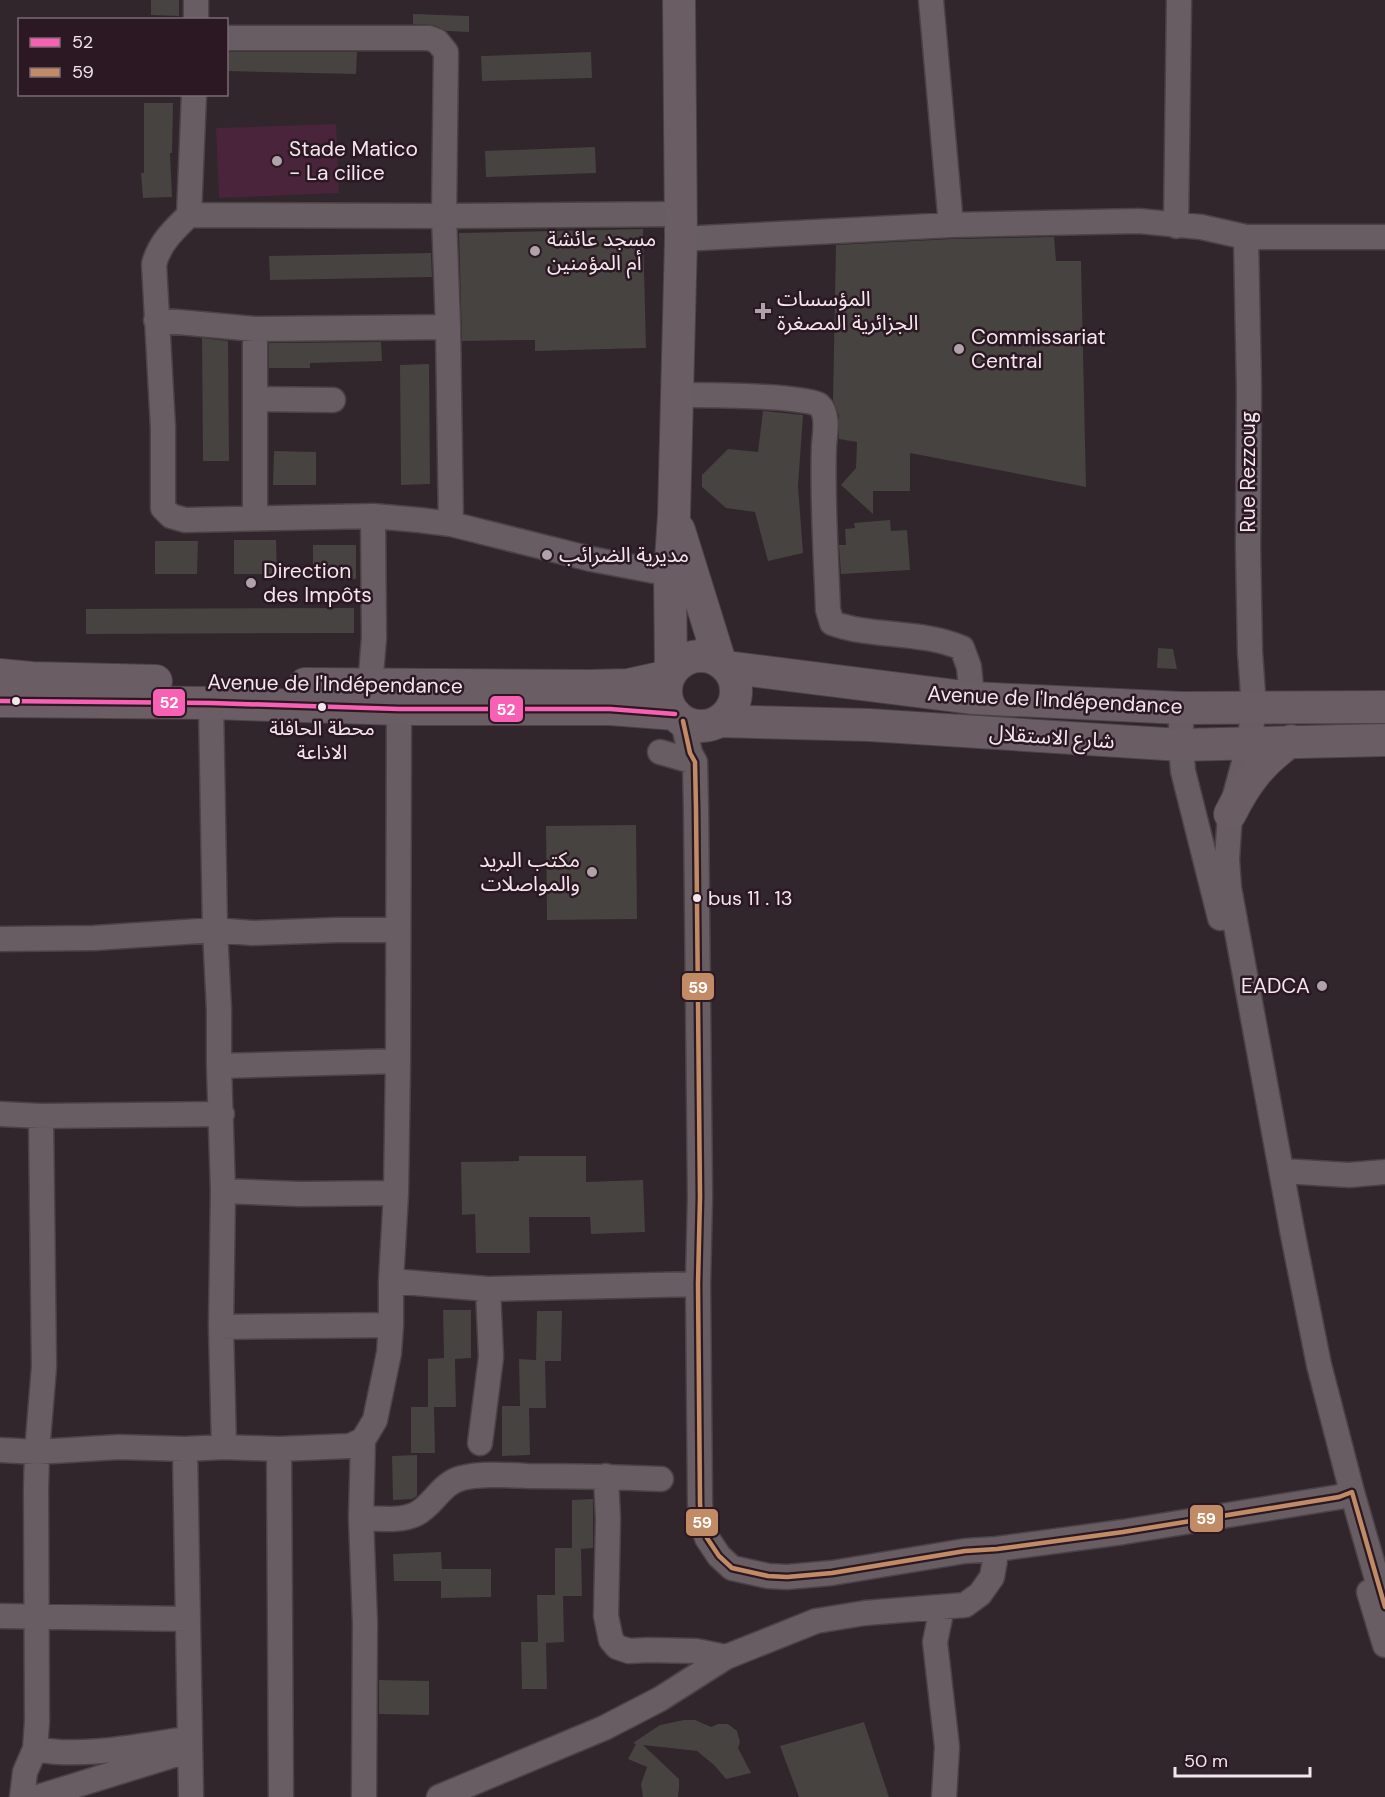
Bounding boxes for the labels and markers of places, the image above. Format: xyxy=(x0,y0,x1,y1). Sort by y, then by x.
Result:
place label: Stade Matico - La cilice xyxy=(289,135,418,187)
marker: Stade Matico - La cilice xyxy=(270,154,284,168)
place label: مسجد عائشة أم المؤمنين xyxy=(547,225,656,279)
marker: مسجد عائشة أم المؤمنين xyxy=(528,244,542,258)
place label: المؤسسات الجزائرية المصغرة xyxy=(777,285,918,337)
marker: المؤسسات الجزائرية المصغرة xyxy=(754,302,772,320)
place label: Commissariat Central xyxy=(971,323,1106,375)
marker: Commissariat Central xyxy=(952,342,966,356)
place label: مديرية الضرائب xyxy=(559,541,689,569)
marker: مديرية الضرائب xyxy=(540,548,554,562)
place label: Direction des Impôts xyxy=(263,557,372,609)
marker: Direction des Impôts xyxy=(244,576,258,590)
unlabelled marker xyxy=(10,695,22,707)
marker: محطة الحافلة الاذاعة xyxy=(316,701,328,713)
place label: محطة الحافلة الاذاعة xyxy=(269,715,375,765)
place label: مكتب البريد والمواصلات xyxy=(479,846,580,898)
marker: مكتب البريد والمواصلات xyxy=(585,865,599,879)
place label: bus 11 . 13 xyxy=(708,885,792,911)
marker: bus 11 . 13 xyxy=(691,892,703,904)
place label: EADCA xyxy=(1241,972,1310,1000)
marker: EADCA xyxy=(1315,979,1329,993)

